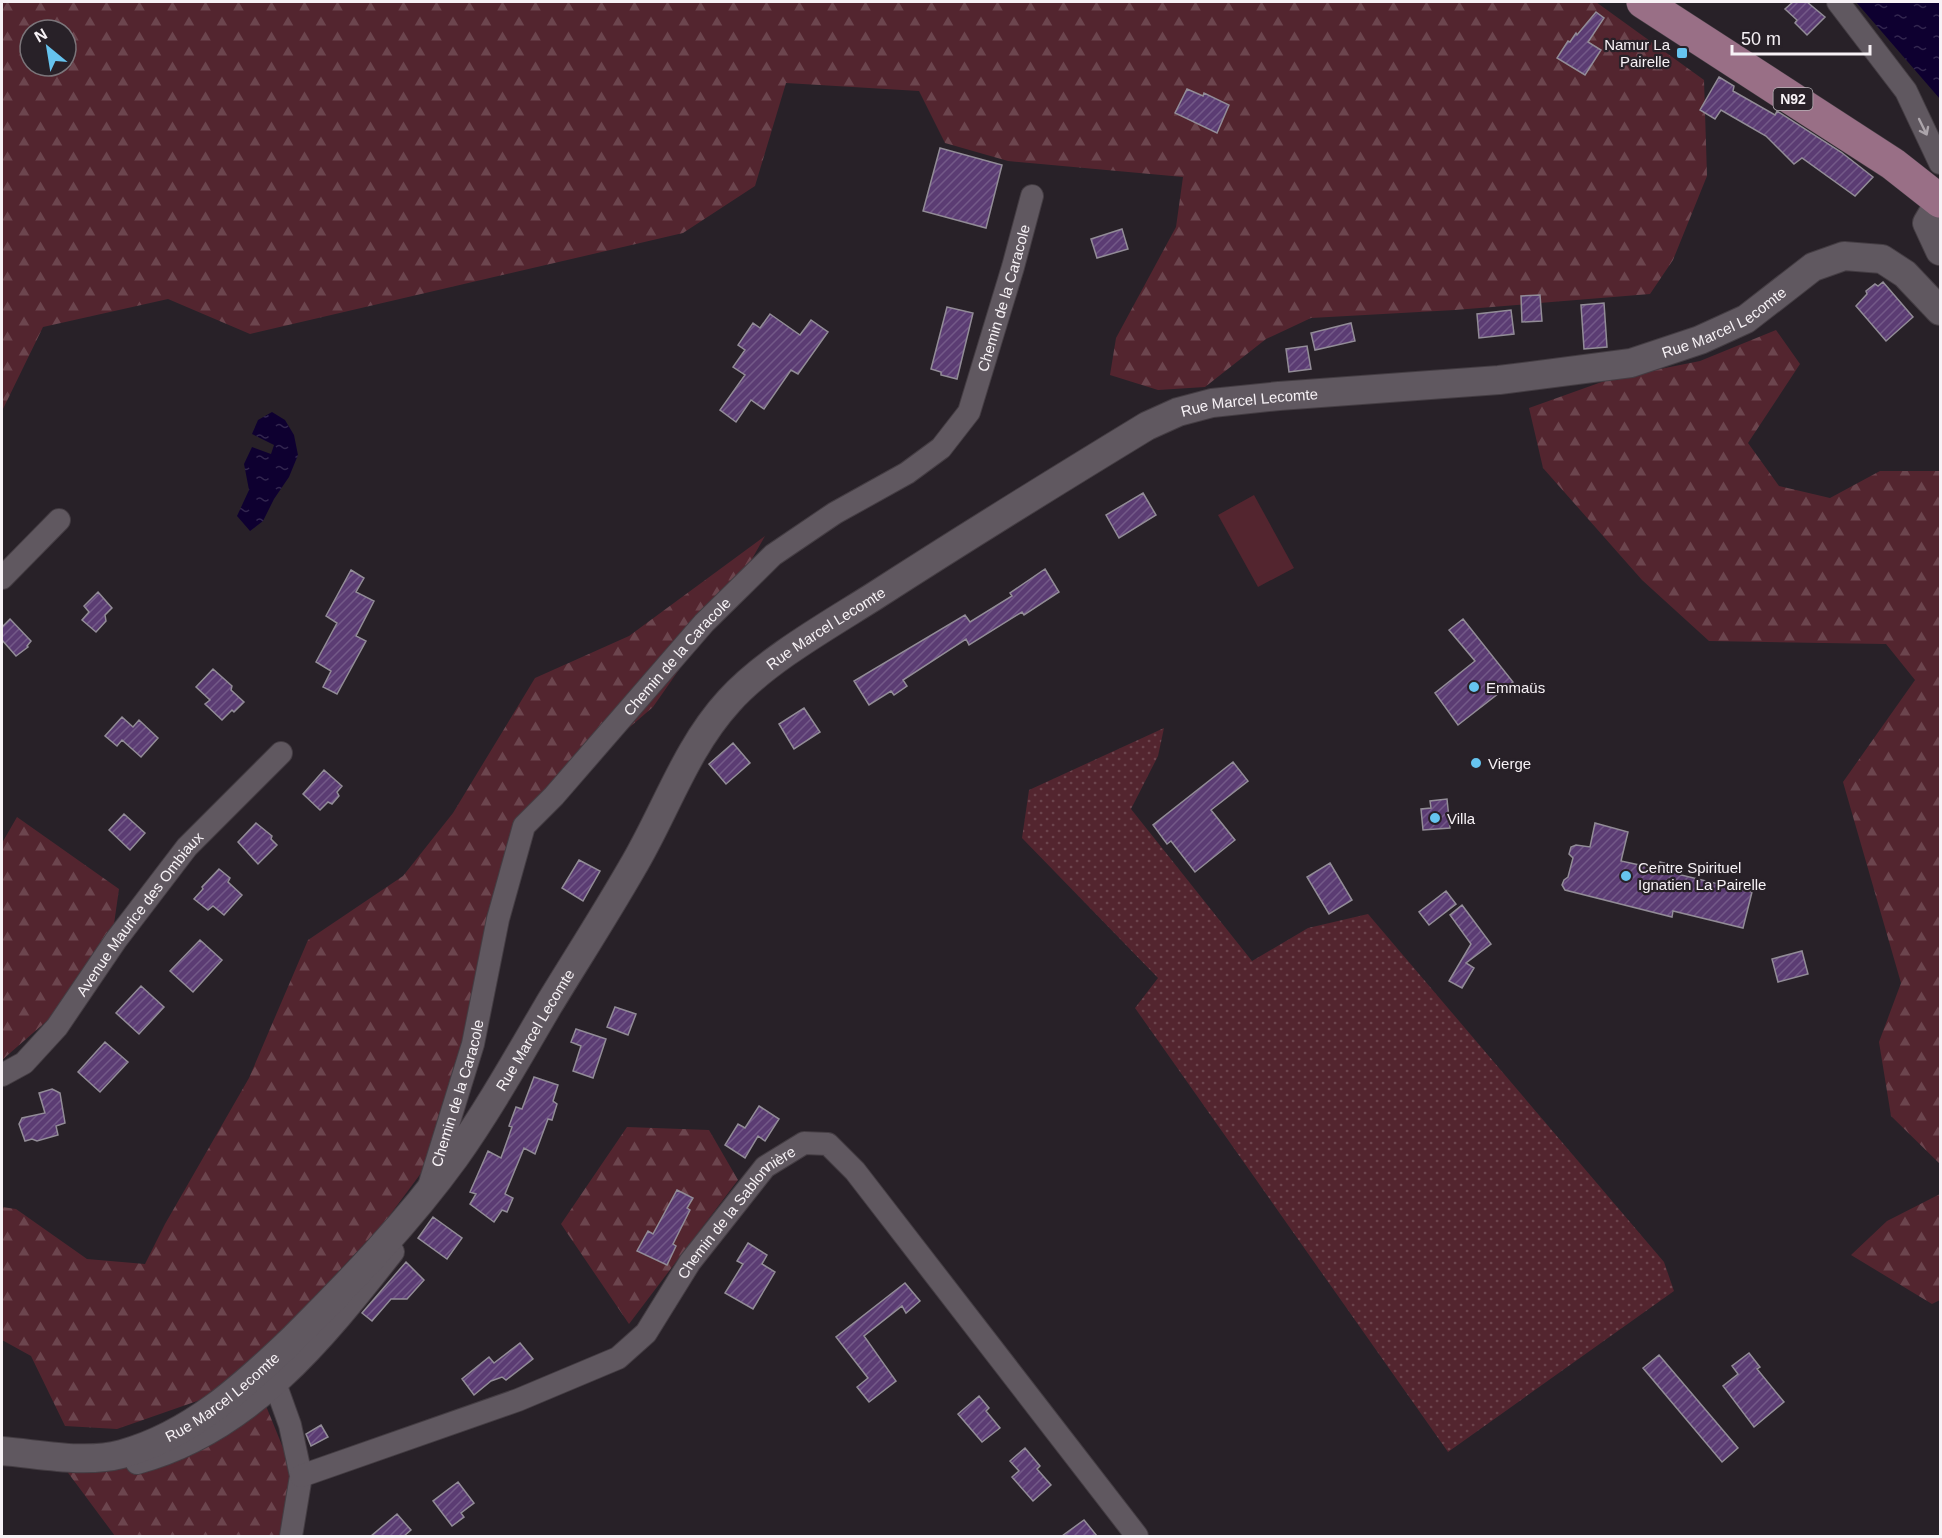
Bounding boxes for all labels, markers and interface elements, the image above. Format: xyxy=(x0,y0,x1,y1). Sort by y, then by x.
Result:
north arrow xyxy=(18,18,78,78)
scale bar xyxy=(1732,18,1870,56)
text: N xyxy=(31,25,50,46)
text: 50 m xyxy=(1741,29,1781,49)
place label: Namur La Pairelle xyxy=(1604,36,1671,70)
marker: Namur La Pairelle xyxy=(1675,46,1689,60)
road number: N92 xyxy=(1774,88,1812,110)
one-way arrow xyxy=(1917,118,1929,135)
street label: Chemin de la Caracole xyxy=(973,222,1033,374)
street label: Rue Marcel Lecomte xyxy=(1659,283,1789,361)
street label: Rue Marcel Lecomte xyxy=(1179,385,1318,419)
street label: Rue Marcel Lecomte xyxy=(763,583,888,673)
street label: Chemin de la Caracole xyxy=(619,594,734,719)
place label: Emmaüs xyxy=(1486,679,1545,696)
marker: Emmaüs xyxy=(1467,680,1481,694)
place label: Vierge xyxy=(1488,755,1531,772)
marker: Vierge xyxy=(1469,756,1483,770)
place label: Villa xyxy=(1447,810,1476,827)
marker: Villa xyxy=(1428,811,1442,825)
street label: Avenue Maurice des Ombiaux xyxy=(72,828,206,999)
place label: Centre Spirituel Ignatien La Pairelle xyxy=(1638,859,1766,893)
marker: Centre Spirituel Ignatien La Pairelle xyxy=(1619,869,1633,883)
street label: Rue Marcel Lecomte xyxy=(492,966,577,1094)
street label: Chemin de la Caracole xyxy=(427,1018,486,1169)
street label: Chemin de la Sablonnière xyxy=(673,1142,798,1282)
street label: Rue Marcel Lecomte xyxy=(162,1348,282,1445)

